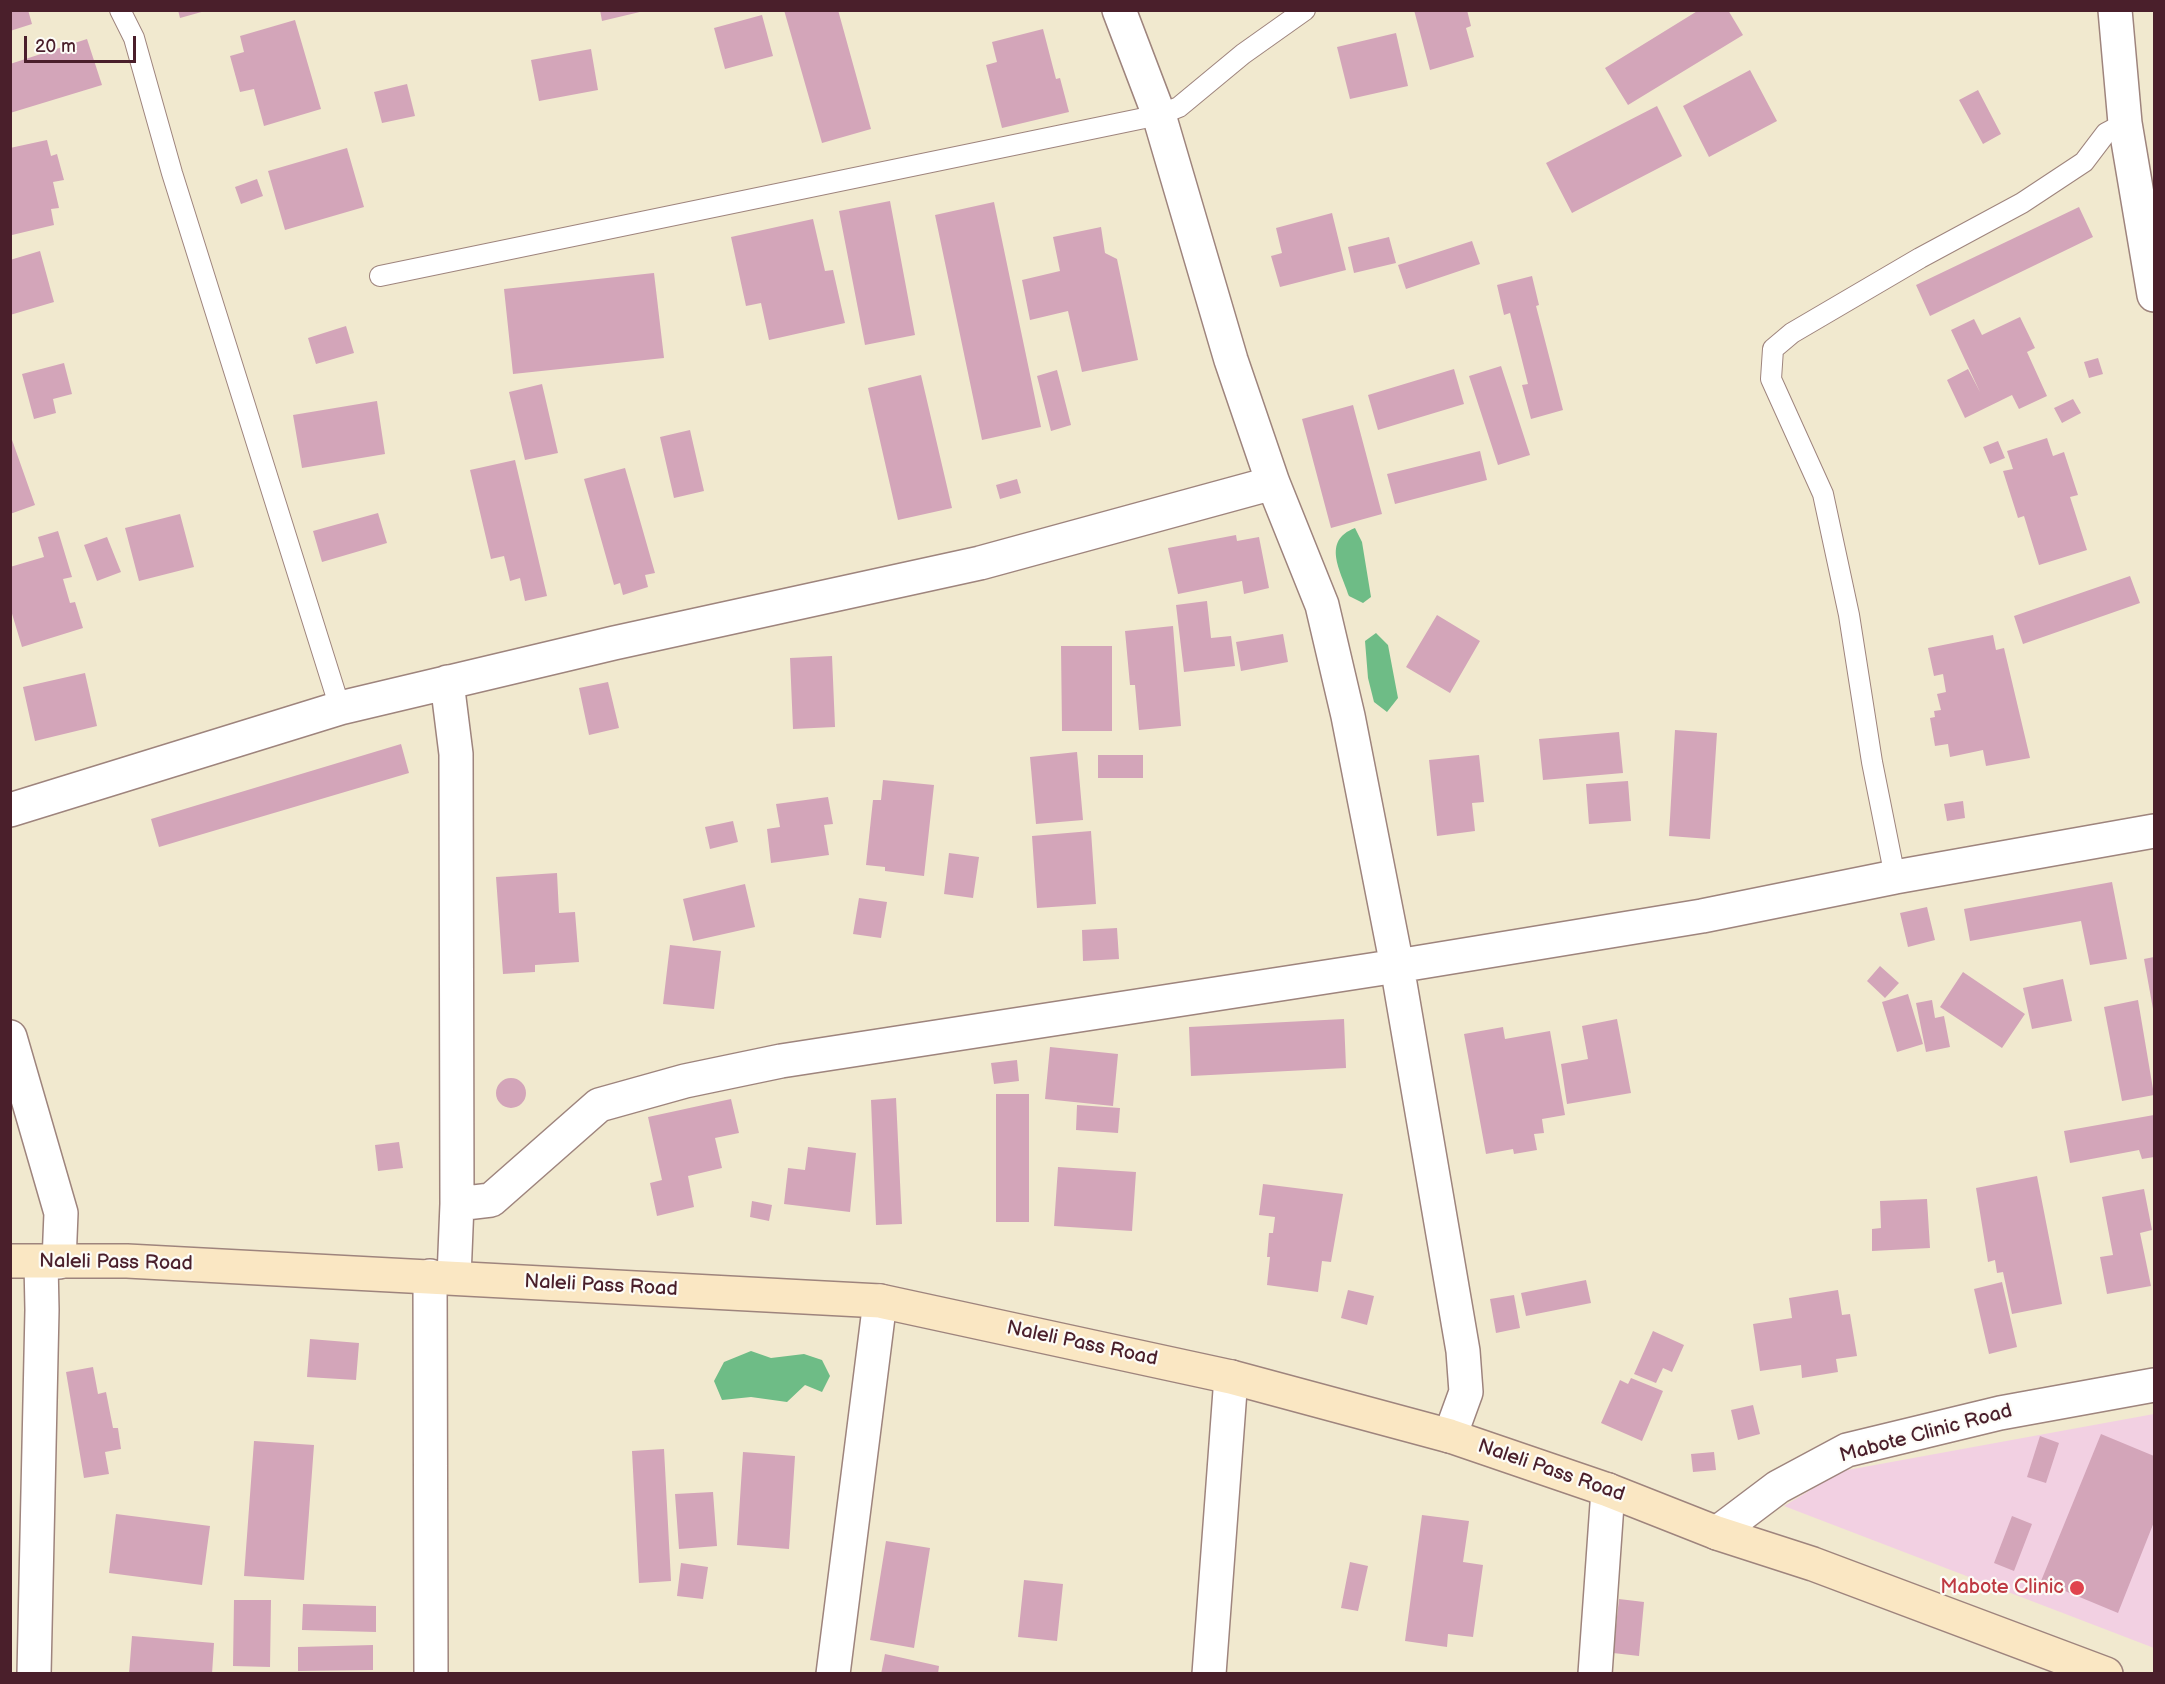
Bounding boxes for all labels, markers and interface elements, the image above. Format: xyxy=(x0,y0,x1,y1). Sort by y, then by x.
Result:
scale bar xyxy=(27,24,140,62)
text: 20 m xyxy=(35,36,76,57)
street label: Naleli Pass Road xyxy=(39,1250,193,1276)
street label: Naleli Pass Road xyxy=(524,1270,678,1302)
street label: Naleli Pass Road xyxy=(1004,1316,1160,1372)
street label: Mabote Clinic Road xyxy=(1837,1399,2015,1469)
street label: Naleli Pass Road xyxy=(1474,1435,1628,1507)
place label: Mabote Clinic xyxy=(1940,1576,2064,1600)
marker: Mabote Clinic xyxy=(2068,1579,2086,1597)

